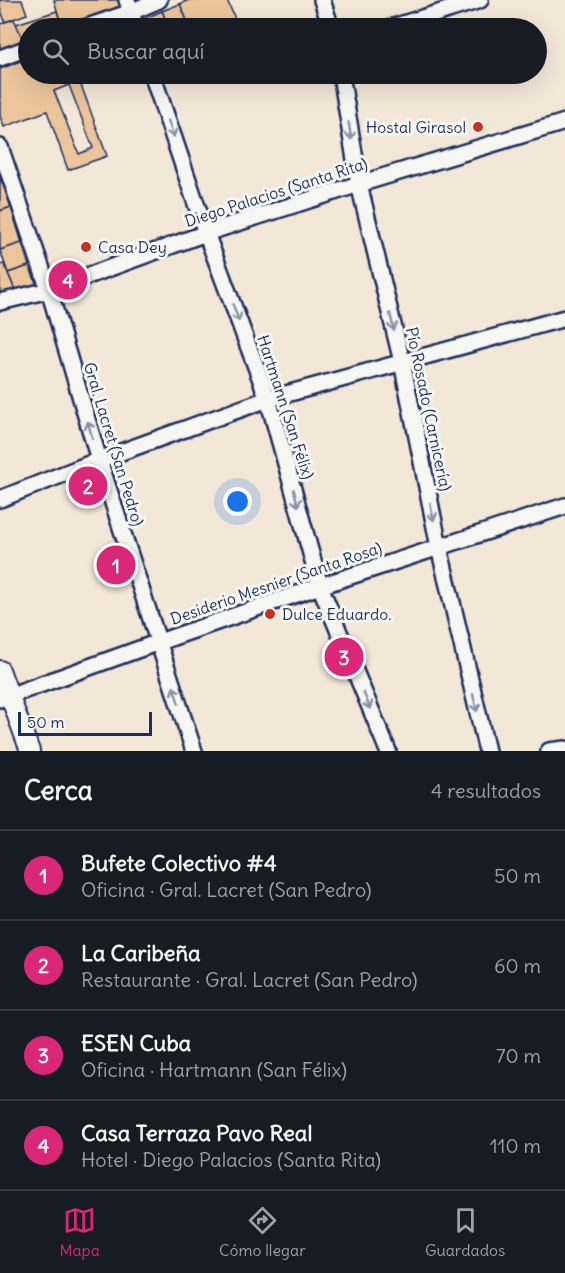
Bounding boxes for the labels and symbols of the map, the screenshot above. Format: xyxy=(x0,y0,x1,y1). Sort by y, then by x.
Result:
place label: Hostal Girasol xyxy=(366,117,466,137)
one-way arrow xyxy=(167,119,178,138)
marker: Hostal Girasol xyxy=(471,120,485,134)
one-way arrow xyxy=(345,121,356,141)
street label: Diego Palacios (Santa Rita) xyxy=(182,153,370,231)
place label: Casa Dey xyxy=(98,237,167,257)
marker: Casa Dey xyxy=(79,240,93,254)
pin: 4 xyxy=(48,258,88,302)
one-way arrow xyxy=(231,303,242,321)
one-way arrow xyxy=(387,312,399,331)
street label: Pío Rosado (Carnicería) xyxy=(402,325,456,493)
street label: Hartmann (San Félix) xyxy=(253,332,319,482)
street label: Gral. Lacret (San Pedro) xyxy=(80,360,148,528)
one-way arrow xyxy=(84,421,95,440)
pin: 2 xyxy=(68,464,107,508)
your location xyxy=(223,487,252,516)
one-way arrow xyxy=(290,488,302,507)
one-way arrow xyxy=(427,502,438,522)
street label: Desiderio Mesnier (Santa Rosa) xyxy=(168,537,385,629)
pin: 1 xyxy=(96,542,136,588)
place label: Dulce Eduardo. xyxy=(282,604,392,624)
marker: Dulce Eduardo. xyxy=(263,607,277,621)
pin: 3 xyxy=(324,634,364,680)
one-way arrow xyxy=(170,686,181,705)
one-way arrow xyxy=(362,692,373,710)
one-way arrow xyxy=(470,693,482,712)
scale bar xyxy=(18,709,152,736)

